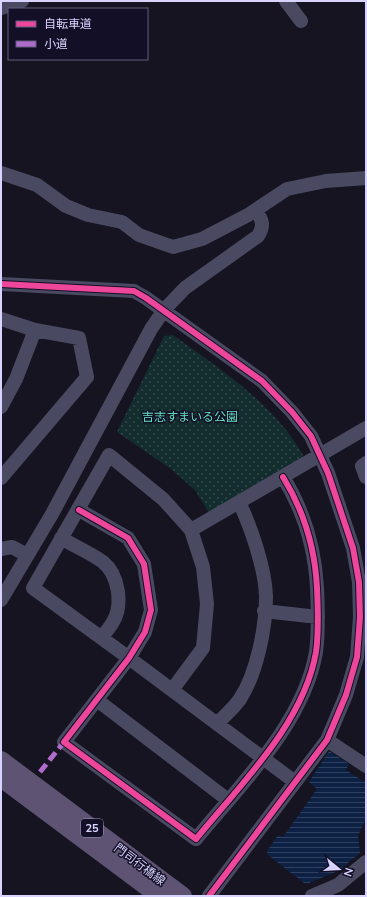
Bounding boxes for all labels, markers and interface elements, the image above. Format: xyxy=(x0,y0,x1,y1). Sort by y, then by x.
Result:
legend xyxy=(8,8,148,60)
text: 自転車道 xyxy=(44,16,92,31)
text: 小道 xyxy=(44,36,68,51)
park label: 吉志すまいる公園 xyxy=(142,409,238,424)
road number: 25 xyxy=(81,819,103,837)
street label: 門司行橋線 xyxy=(112,840,168,888)
north arrow xyxy=(319,849,359,889)
text: N xyxy=(341,866,356,878)

